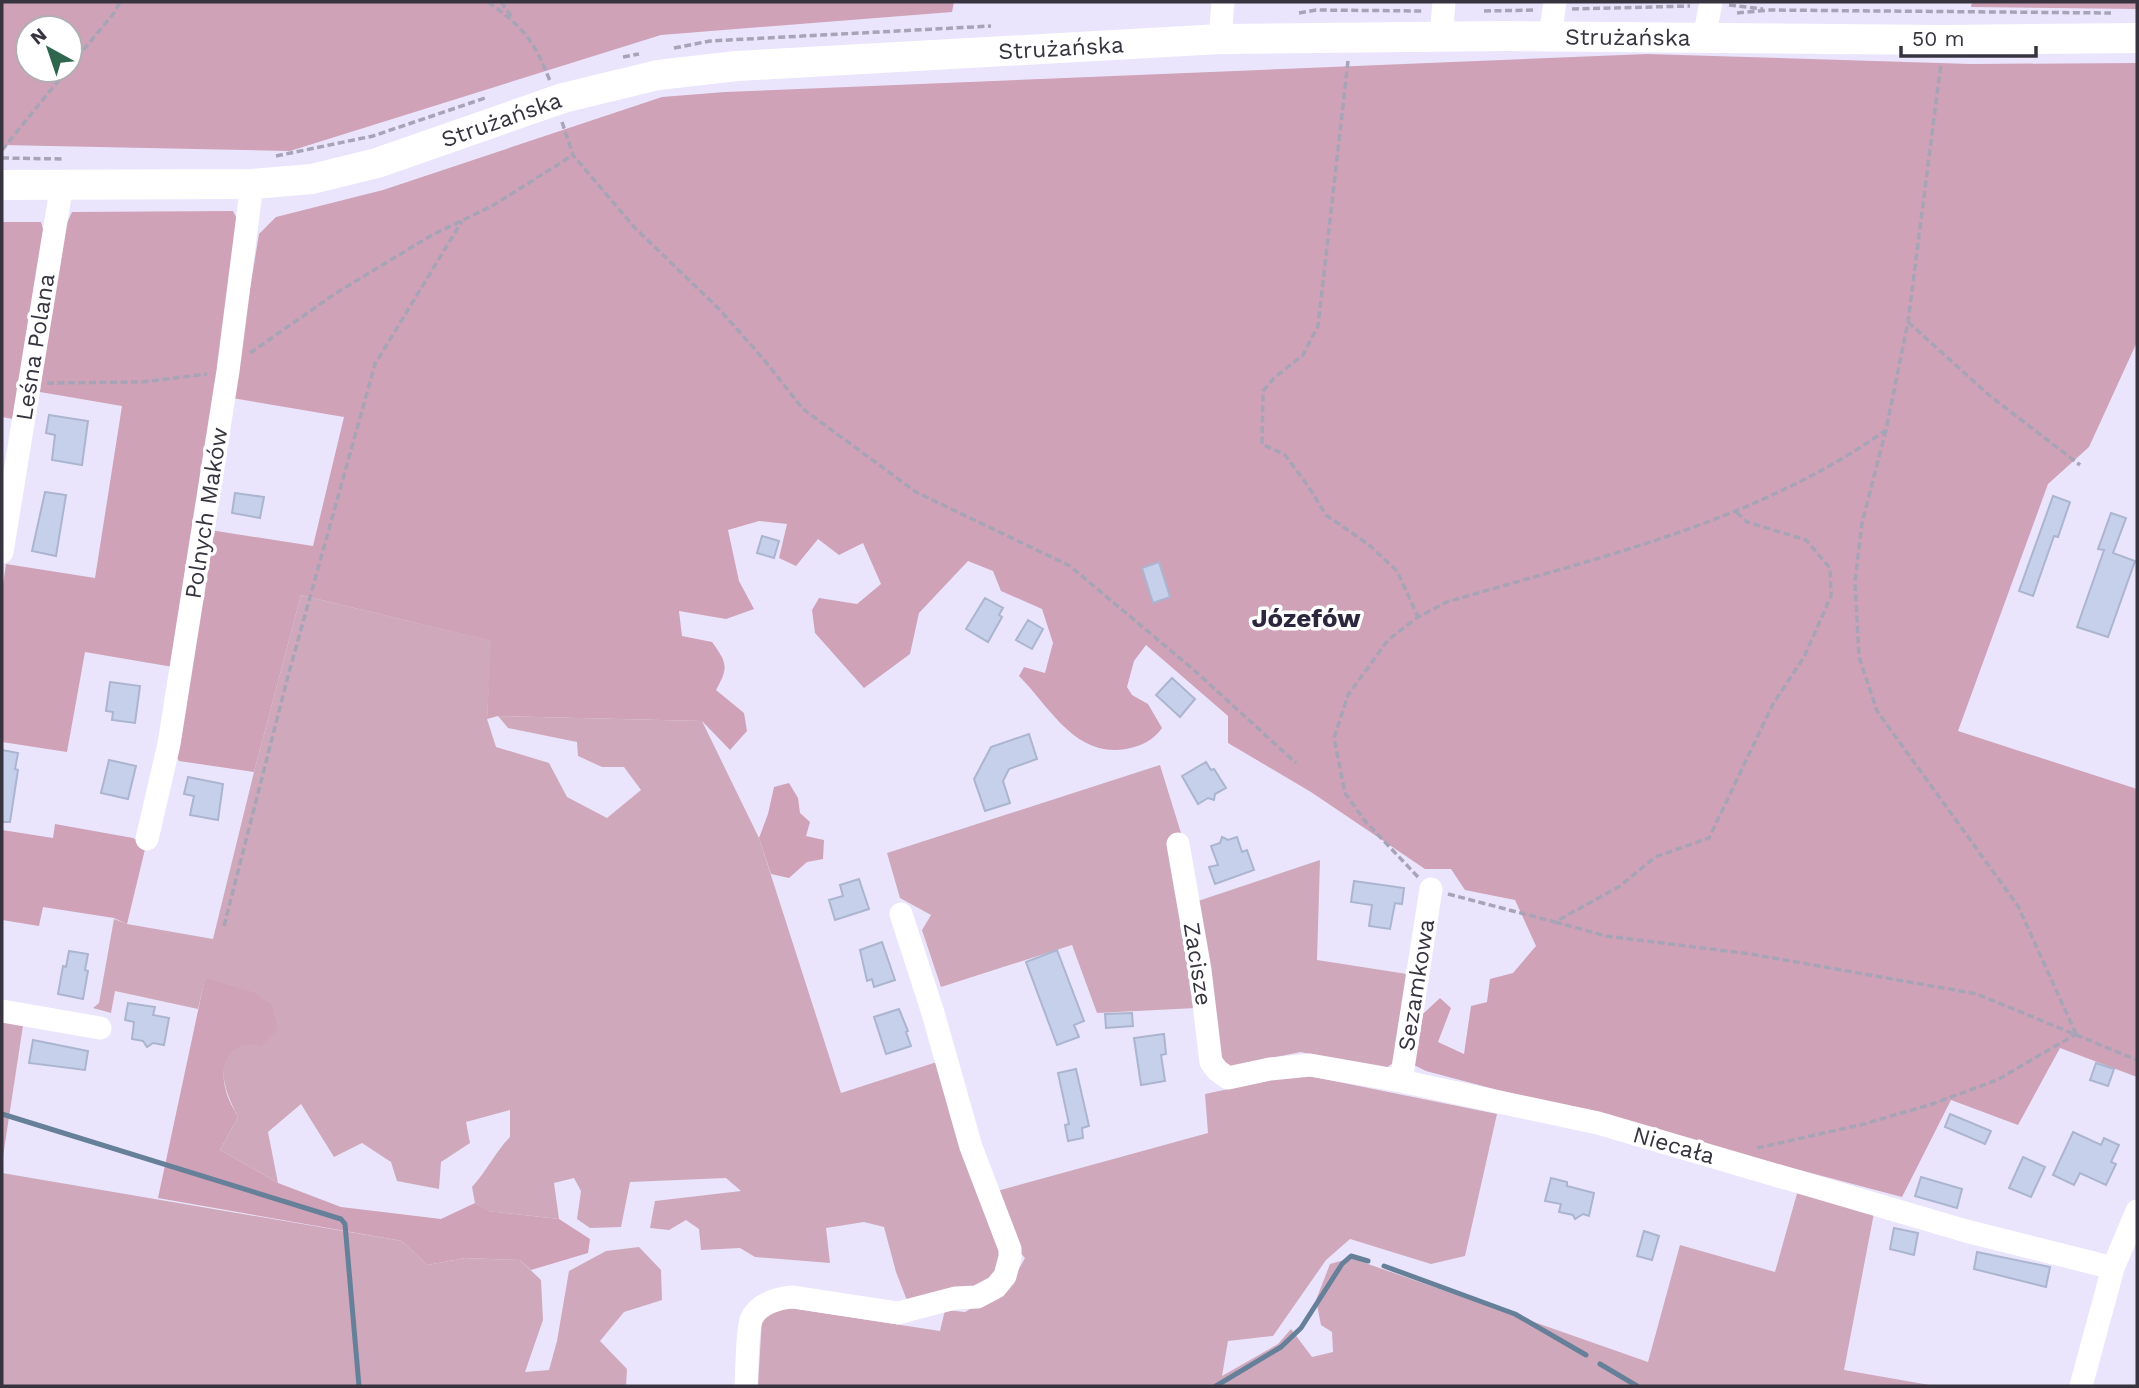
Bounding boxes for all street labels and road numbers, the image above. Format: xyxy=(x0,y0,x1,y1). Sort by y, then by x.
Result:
street label: Strużańska xyxy=(1565,24,1691,52)
street label: Strużańska xyxy=(998,31,1125,65)
street label: Strużańska xyxy=(438,87,565,153)
street label: Leśna Polana xyxy=(11,272,60,422)
street label: Polnych Maków xyxy=(180,425,233,601)
street label: Sezamkowa xyxy=(1393,917,1440,1053)
street label: Zacisze xyxy=(1178,920,1217,1008)
street label: Niecała xyxy=(1630,1121,1718,1170)

